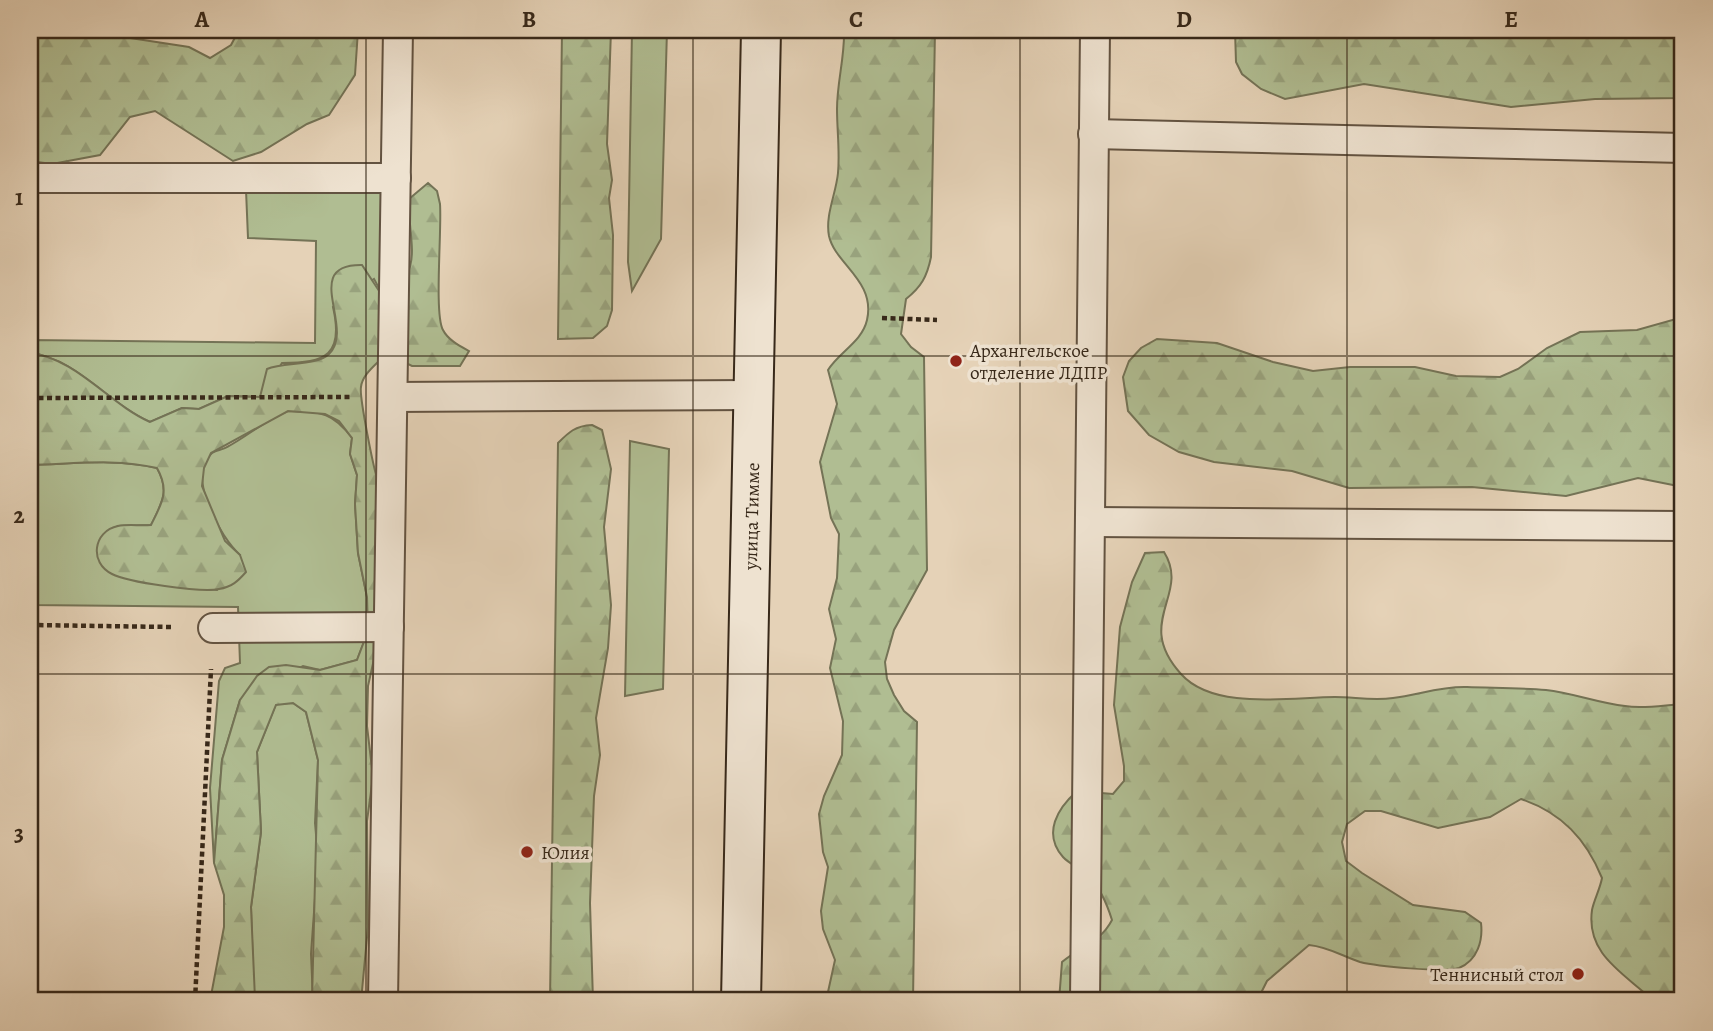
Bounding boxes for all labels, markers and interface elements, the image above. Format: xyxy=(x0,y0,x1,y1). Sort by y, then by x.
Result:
text: A xyxy=(194,4,210,35)
text: B xyxy=(522,4,536,35)
text: C xyxy=(849,4,863,35)
text: D xyxy=(1176,4,1192,35)
text: E xyxy=(1504,4,1518,35)
text: 1 xyxy=(15,182,23,213)
place label: Архангельское отделение ЛДПР xyxy=(969,338,1108,386)
marker: Архангельское отделение ЛДПР xyxy=(948,353,964,369)
street label: улица Тимме xyxy=(738,462,766,571)
text: 2 xyxy=(13,500,25,531)
text: 3 xyxy=(14,818,24,849)
place label: Юлия xyxy=(541,840,590,866)
marker: Юлия xyxy=(519,844,535,860)
place label: Теннисный стол xyxy=(1430,962,1564,988)
marker: Теннисный стол xyxy=(1570,966,1586,982)

